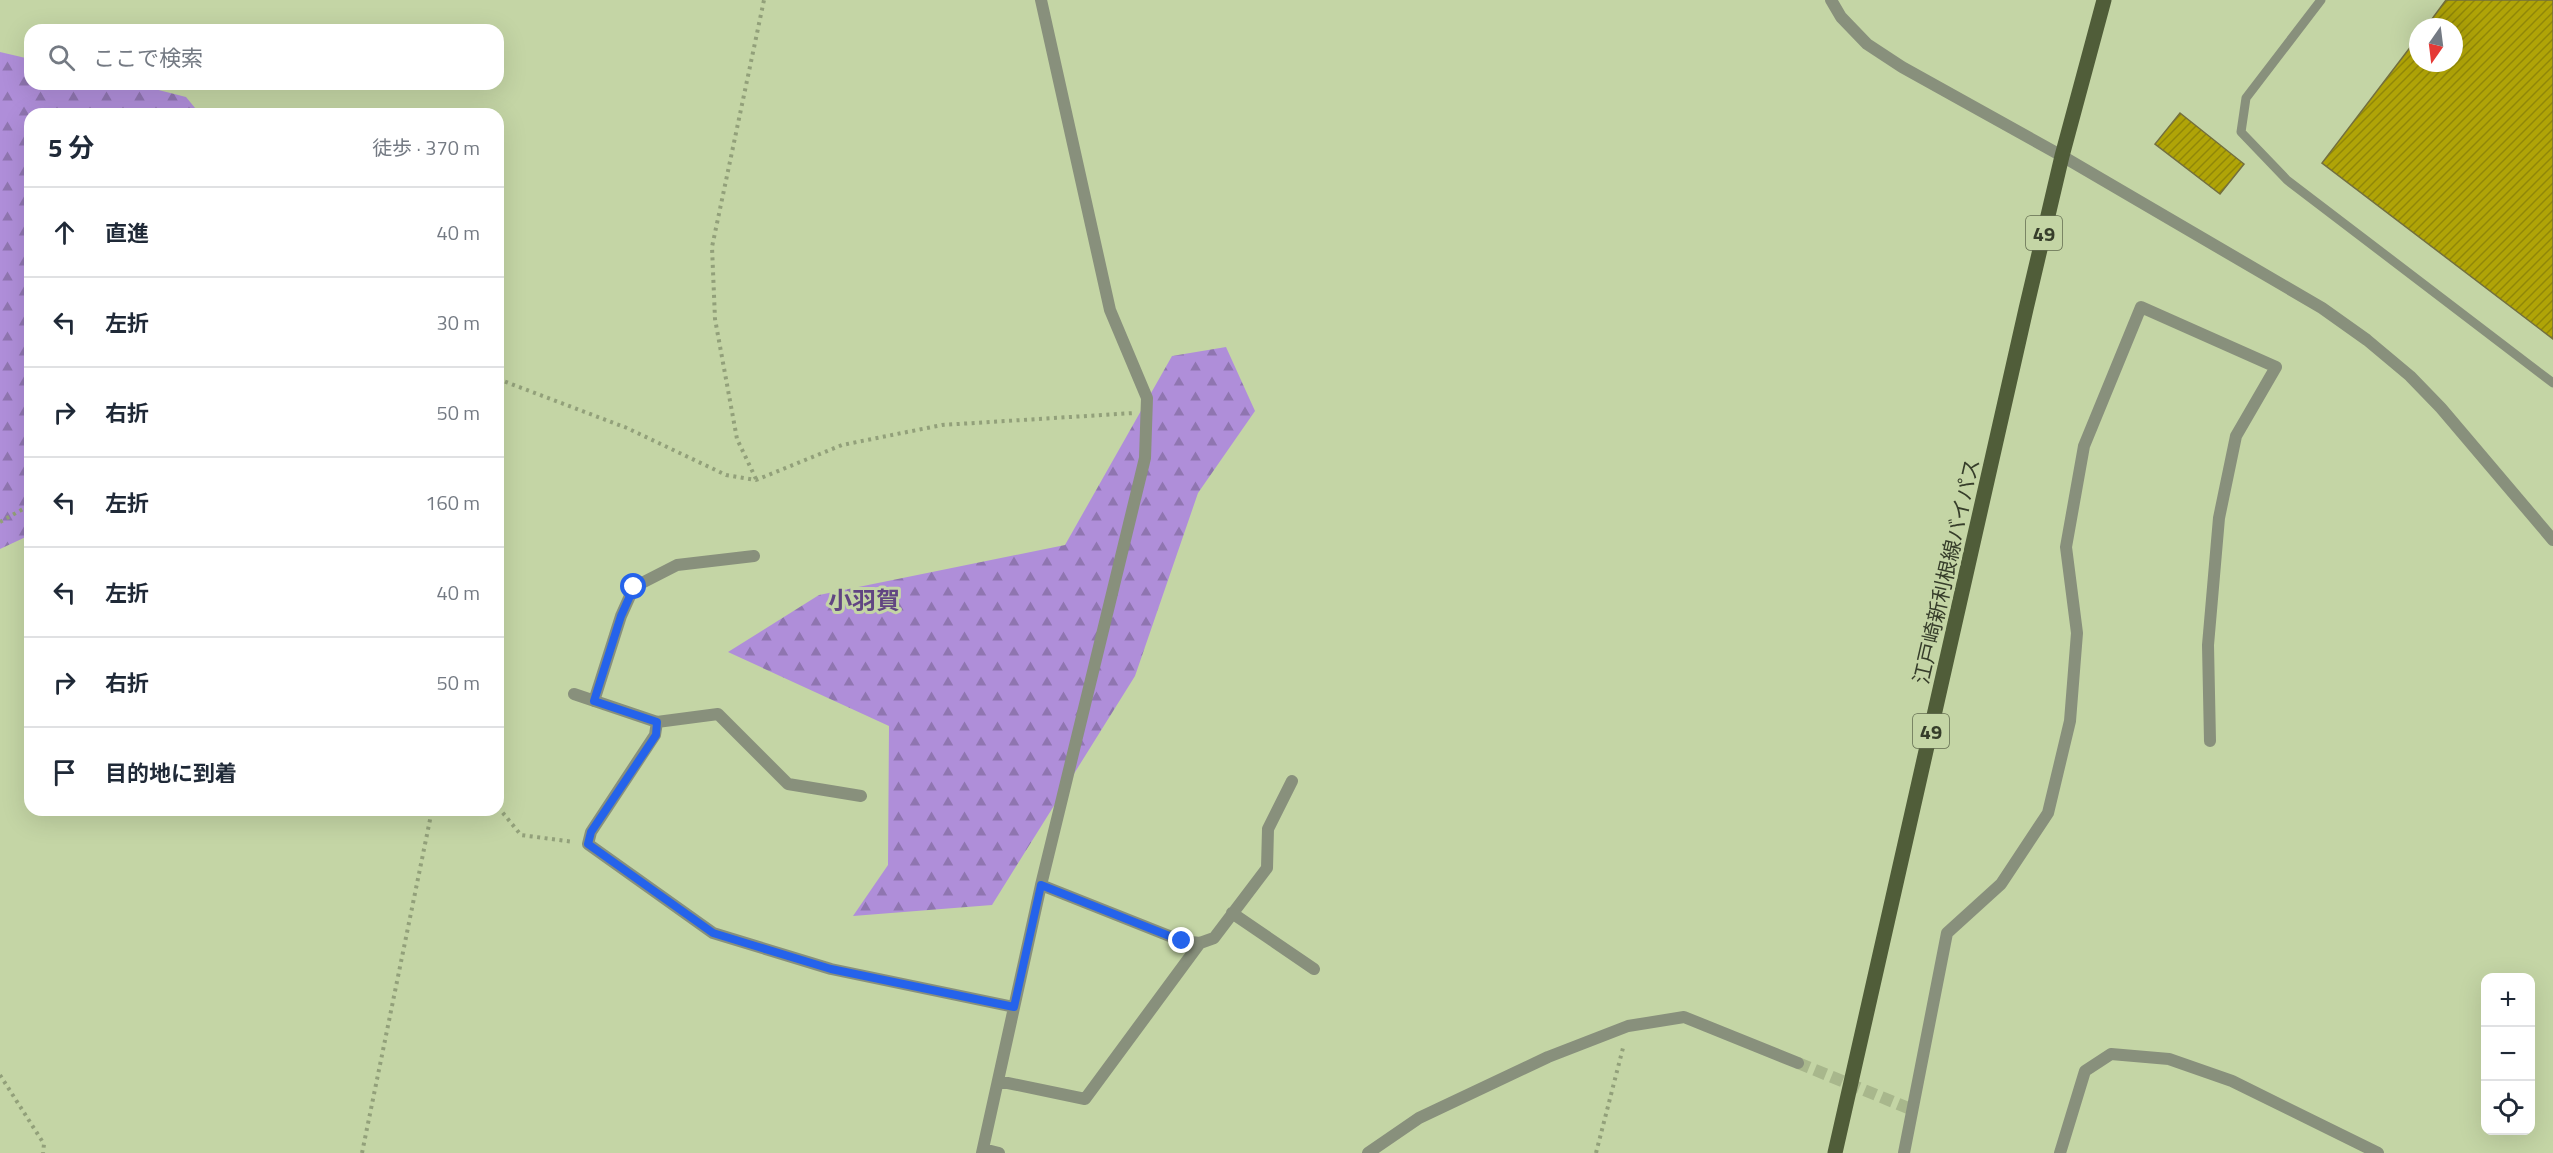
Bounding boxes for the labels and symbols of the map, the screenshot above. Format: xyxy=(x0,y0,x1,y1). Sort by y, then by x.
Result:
north arrow xyxy=(2409,18,2463,72)
road number: 49 xyxy=(2026,216,2062,250)
street label: 江戸崎新利根線バイパス xyxy=(1904,455,1988,687)
route start xyxy=(620,573,646,599)
district label: 小羽賀 xyxy=(828,582,900,618)
road number: 49 xyxy=(1913,714,1949,748)
route end xyxy=(1168,927,1194,953)

